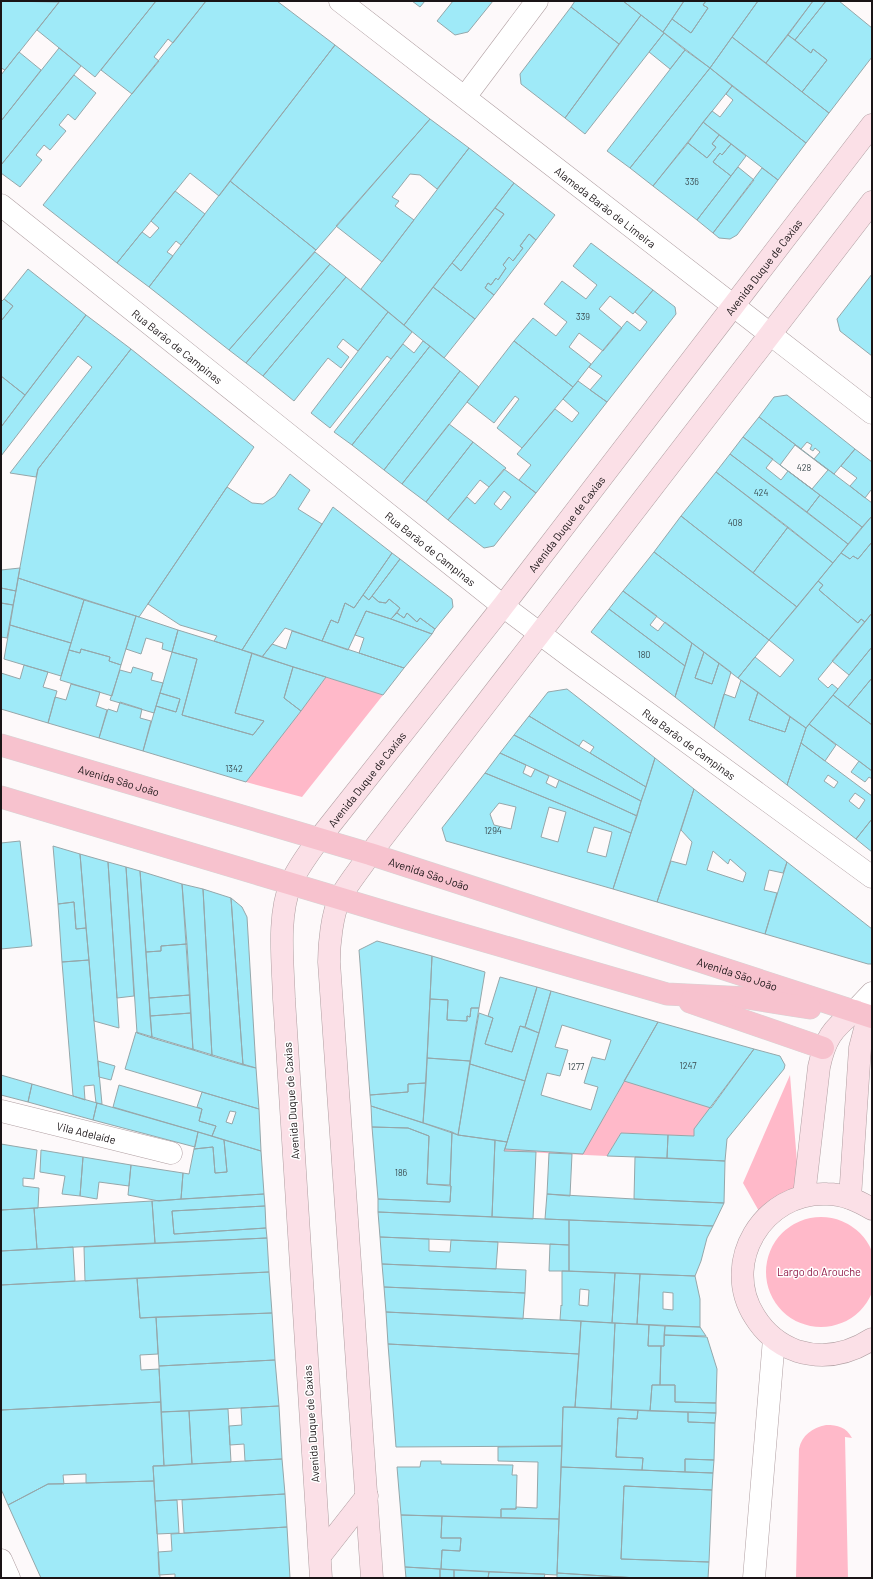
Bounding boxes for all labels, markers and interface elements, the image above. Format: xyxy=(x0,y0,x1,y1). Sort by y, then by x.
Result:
street label: Alameda Barão de Limeira xyxy=(553,164,659,250)
house number: 336 xyxy=(685,176,699,187)
street label: Avenida Duque de Caxias xyxy=(722,216,804,317)
street label: Rua Barão de Campinas xyxy=(130,306,225,386)
house number: 339 xyxy=(576,311,590,322)
house number: 428 xyxy=(797,462,812,473)
street label: Avenida Duque de Caxias xyxy=(525,473,607,575)
house number: 424 xyxy=(754,487,768,498)
street label: Rua Barão de Campinas xyxy=(383,508,478,588)
house number: 408 xyxy=(728,517,743,528)
house number: 180 xyxy=(638,649,650,660)
street label: Rua Barão de Campinas xyxy=(640,705,738,782)
street label: Avenida Duque de Caxias xyxy=(325,729,408,829)
street label: Avenida São João xyxy=(77,762,161,798)
house number: 1342 xyxy=(225,763,243,774)
house number: 1294 xyxy=(484,825,502,836)
street label: Avenida São João xyxy=(387,854,471,892)
street label: Avenida São João xyxy=(695,954,779,992)
street label: Avenida Duque de Caxias xyxy=(280,1042,302,1160)
house number: 1247 xyxy=(680,1060,697,1071)
house number: 1277 xyxy=(568,1061,585,1072)
street label: Vila Adelaíde xyxy=(56,1119,117,1146)
house number: 186 xyxy=(395,1167,408,1178)
park label: Largo do Arouche xyxy=(777,1265,861,1278)
street label: Avenida Duque de Caxias xyxy=(300,1365,322,1483)

